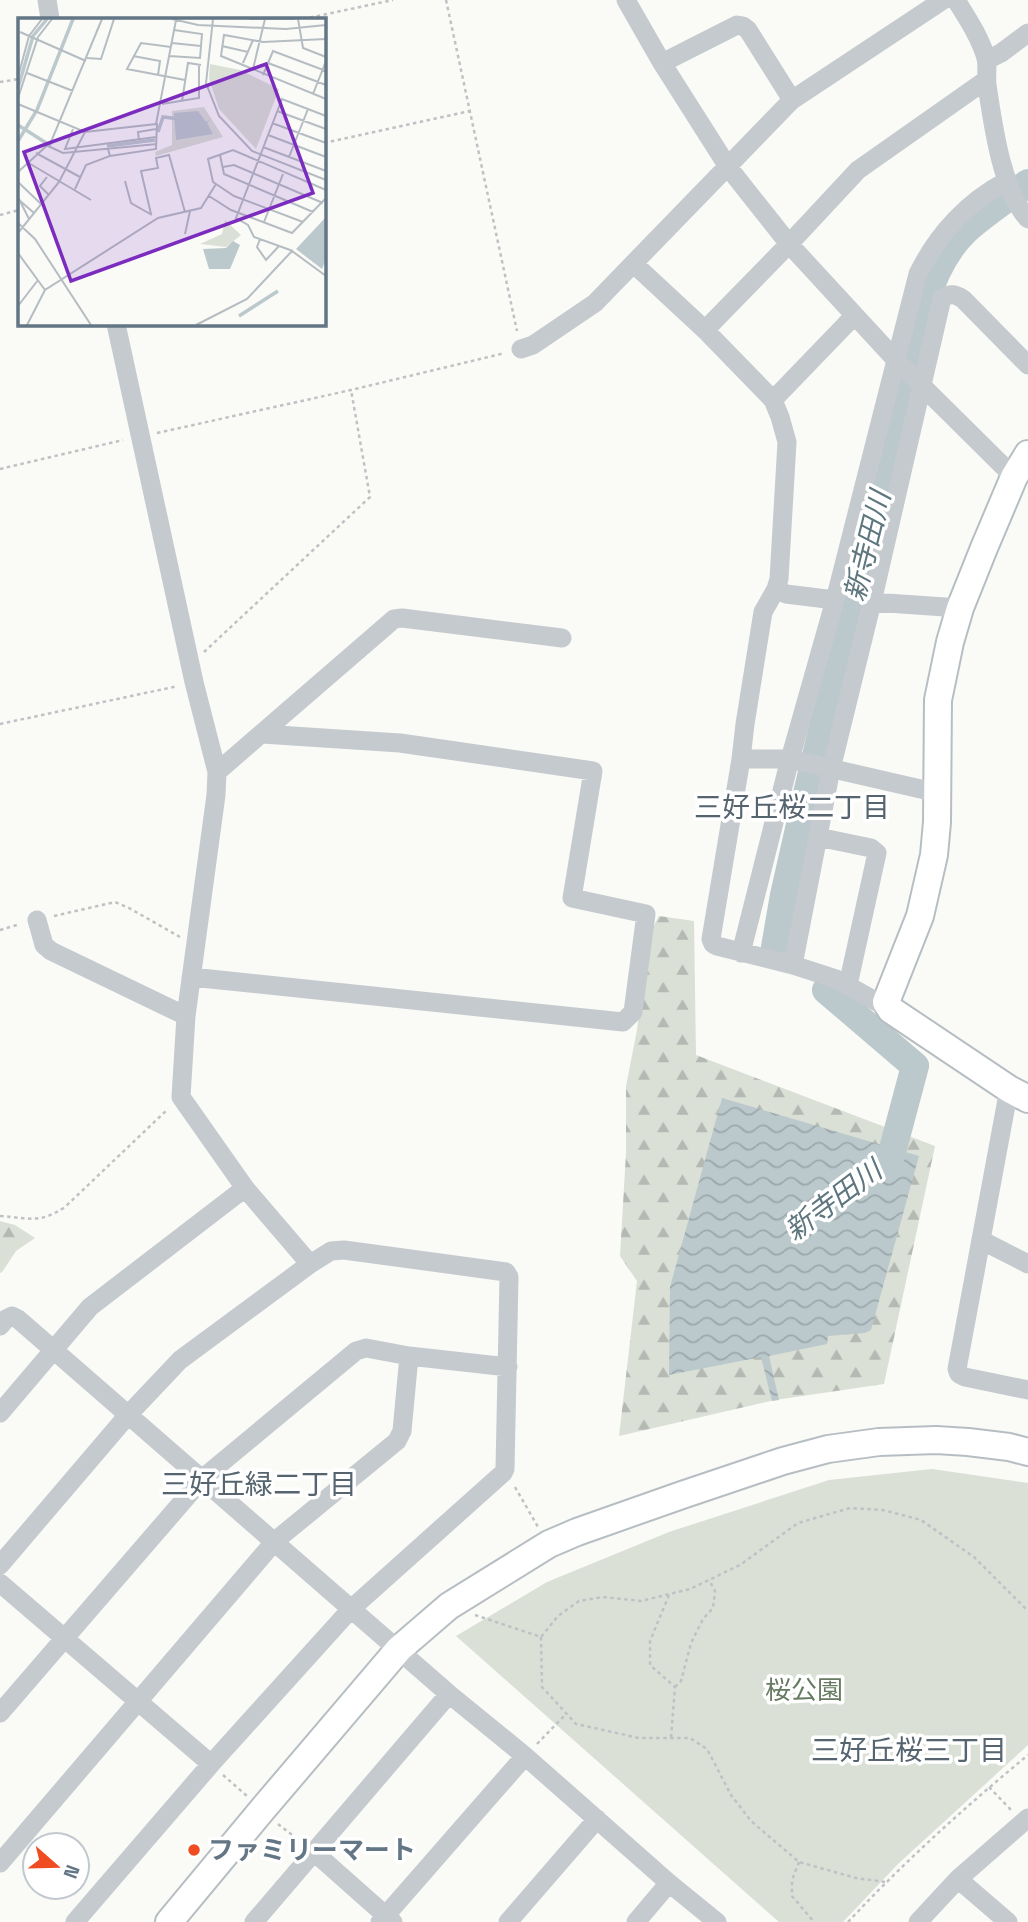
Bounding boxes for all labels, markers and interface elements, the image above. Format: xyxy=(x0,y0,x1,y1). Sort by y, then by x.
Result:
inset map xyxy=(18,18,326,326)
water label: 新寺田川 xyxy=(836,484,899,605)
district label: 三好丘桜二丁目 xyxy=(694,789,890,825)
water label: 新寺田川 xyxy=(777,1150,891,1248)
district label: 三好丘緑二丁目 xyxy=(161,1466,357,1502)
park label: 桜公園 xyxy=(765,1673,843,1707)
district label: 三好丘桜三丁目 xyxy=(811,1732,1007,1768)
north arrow xyxy=(21,1831,91,1901)
place label: ファミリーマート xyxy=(208,1833,416,1867)
marker: ファミリーマート xyxy=(186,1842,202,1858)
text: N xyxy=(58,1861,85,1882)

